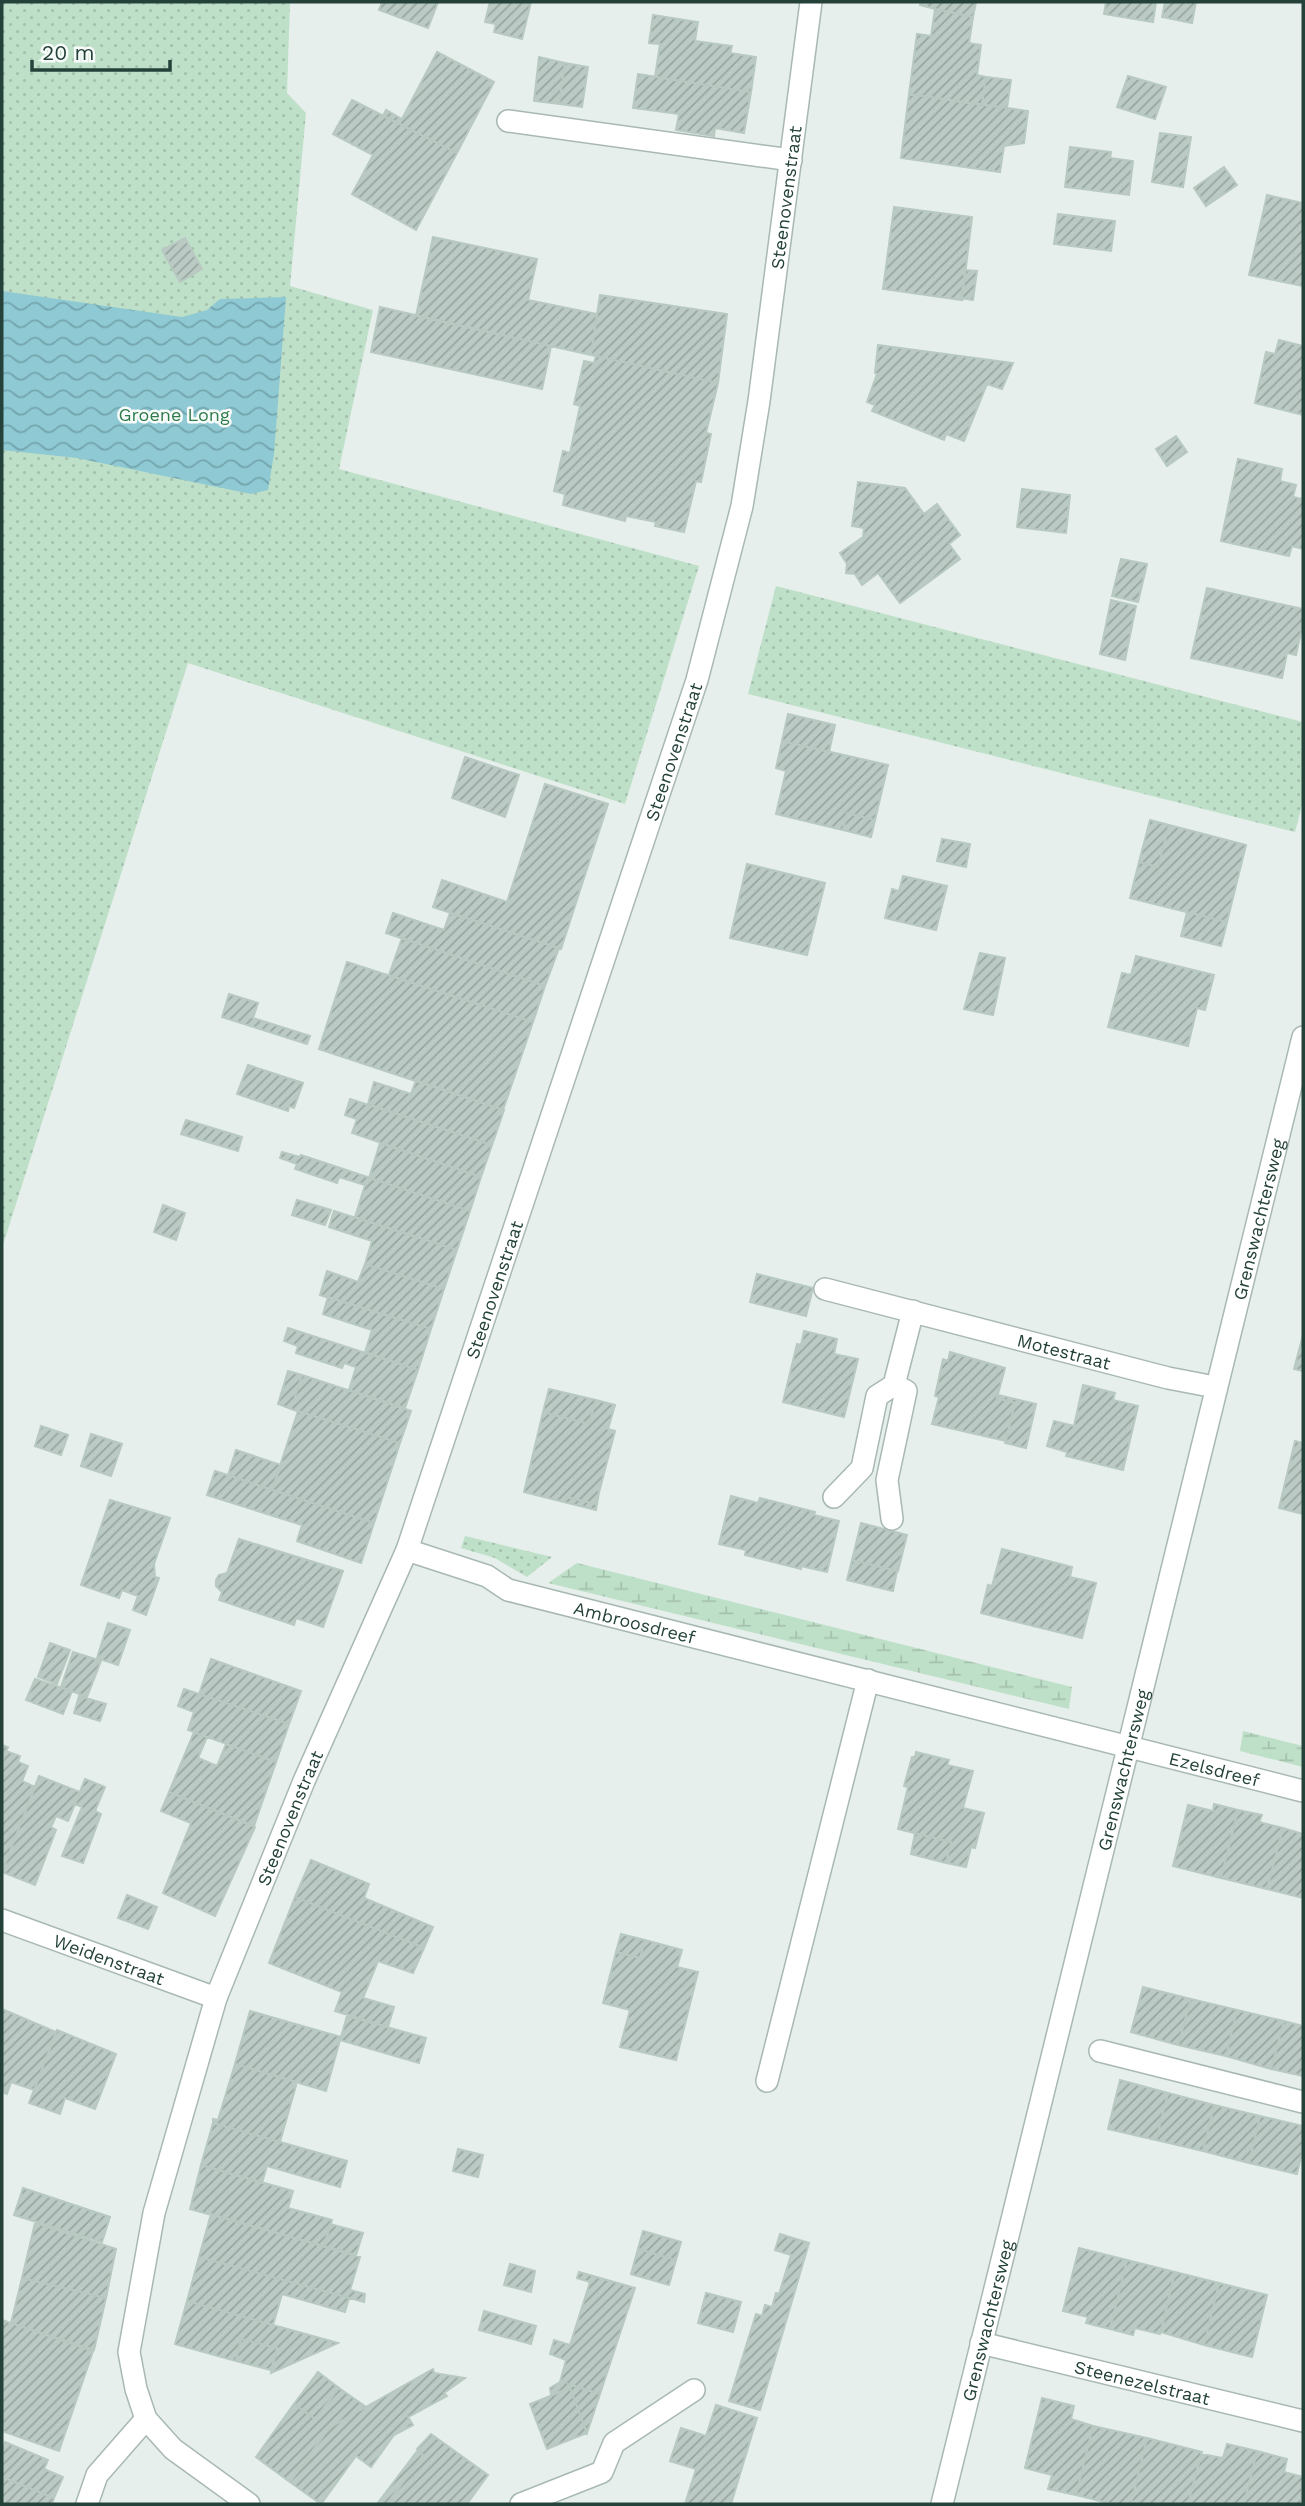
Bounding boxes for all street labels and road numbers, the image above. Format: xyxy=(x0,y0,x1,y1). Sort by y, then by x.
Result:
street label: Steenovenstraat xyxy=(766,124,805,270)
street label: Steenovenstraat xyxy=(640,679,706,824)
street label: Grenswachtersweg xyxy=(1228,1136,1288,1302)
street label: Steenovenstraat xyxy=(461,1217,527,1361)
street label: Motestraat xyxy=(1015,1329,1113,1373)
street label: Ambroosdreef xyxy=(572,1597,698,1647)
street label: Grenswachtersweg xyxy=(1093,1687,1153,1853)
street label: Steenovenstraat xyxy=(252,1747,327,1889)
street label: Ezelsdreef xyxy=(1167,1747,1262,1790)
street label: Weidenstraat xyxy=(51,1929,168,1989)
street label: Grenswachtersweg xyxy=(957,2237,1017,2403)
street label: Steenezelstraat xyxy=(1073,2356,1213,2409)

